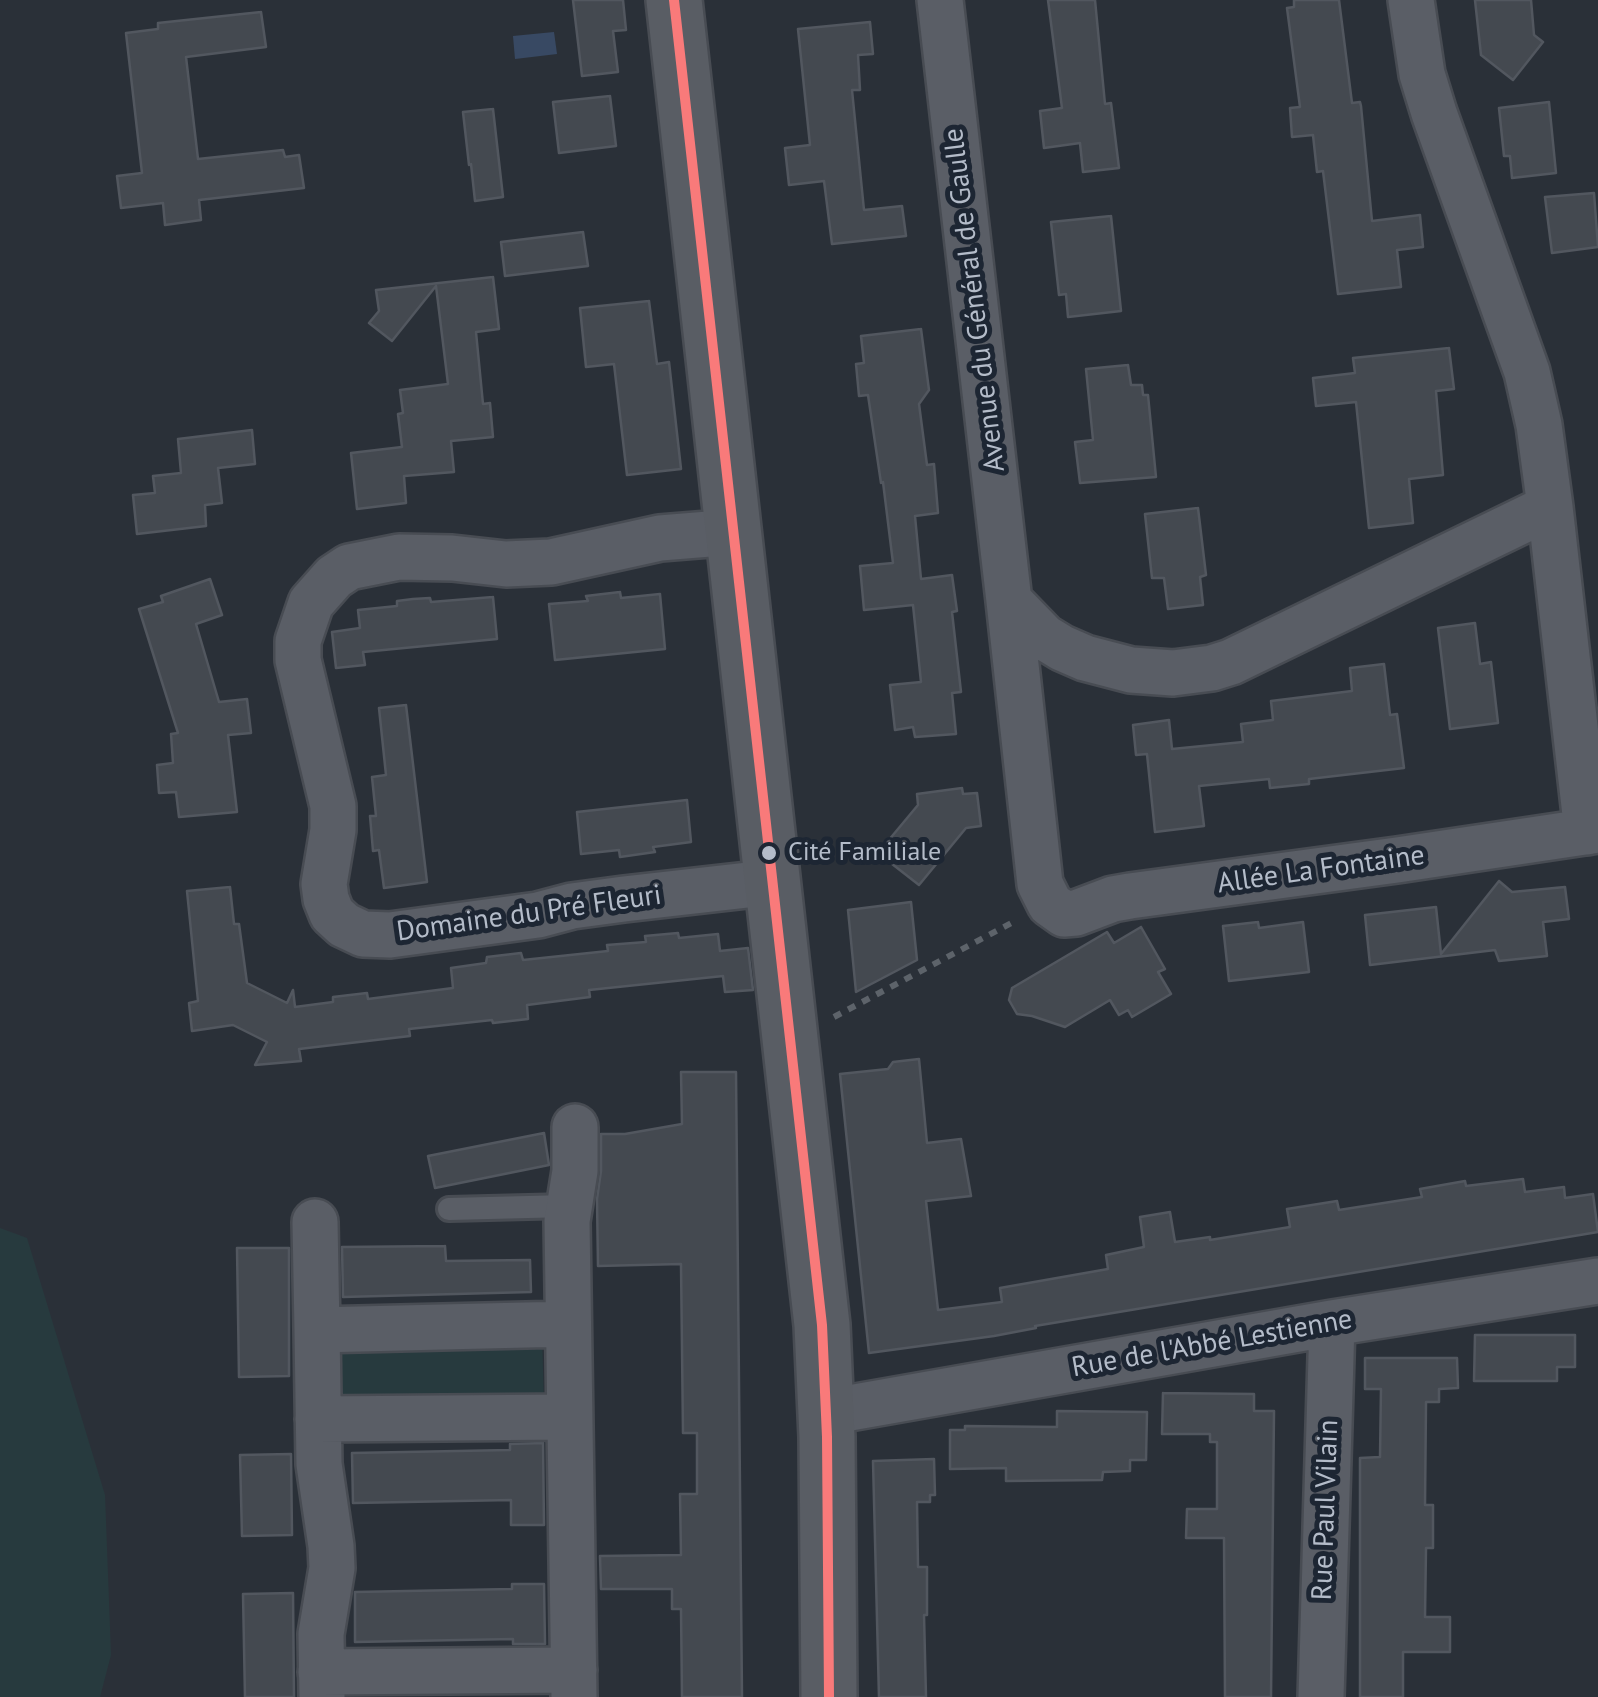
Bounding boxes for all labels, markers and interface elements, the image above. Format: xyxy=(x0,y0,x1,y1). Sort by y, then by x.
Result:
street label: Avenue du Général de Gaulle xyxy=(937,126,1013,474)
place label: Cité Familiale xyxy=(788,837,941,869)
street label: Allée La Fontaine xyxy=(1215,839,1427,901)
marker: Cité Familiale xyxy=(759,843,779,863)
street label: Domaine du Pré Fleuri xyxy=(394,879,664,949)
street label: Rue de l'Abbé Lestienne xyxy=(1069,1303,1355,1385)
street label: Rue Paul Vilain xyxy=(1306,1419,1346,1601)

